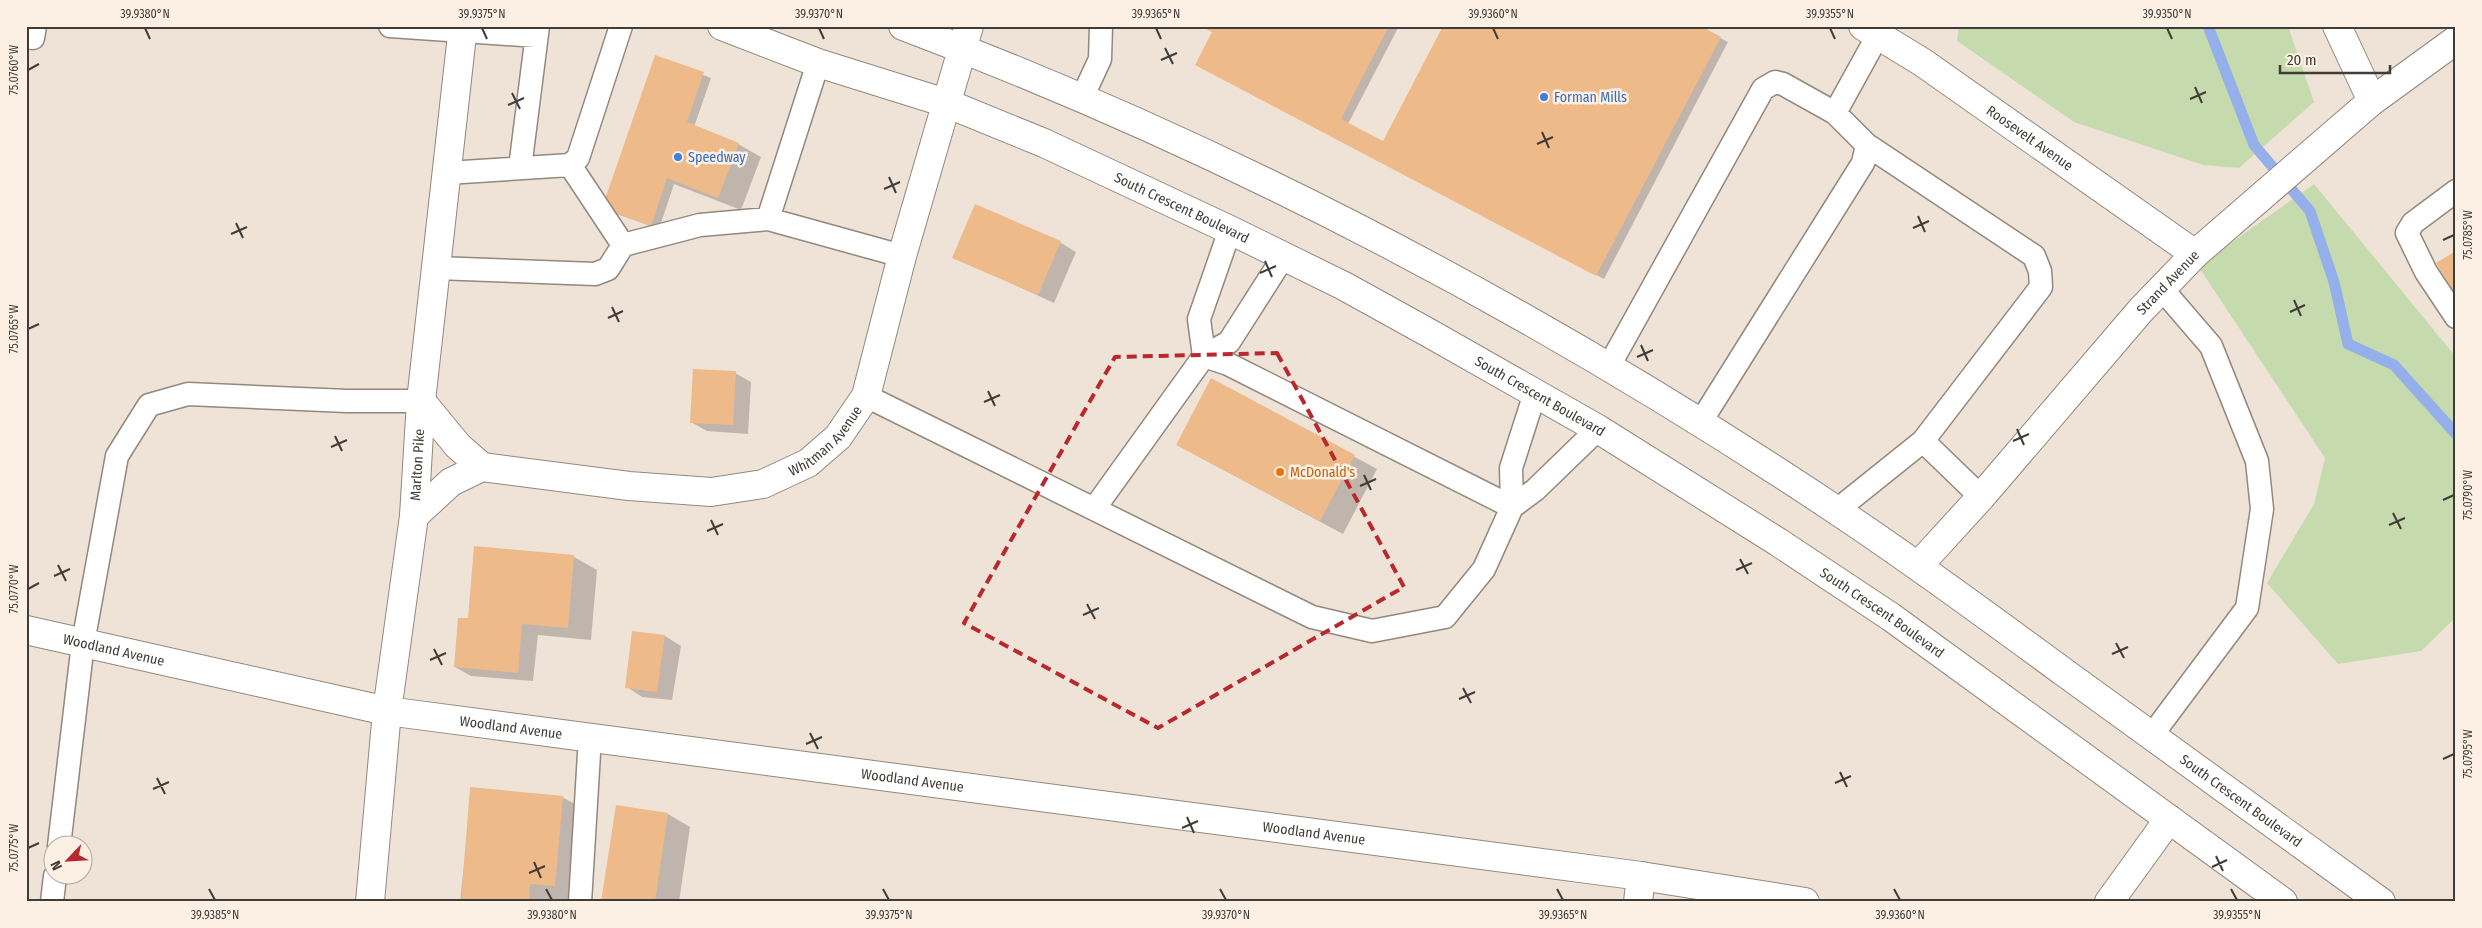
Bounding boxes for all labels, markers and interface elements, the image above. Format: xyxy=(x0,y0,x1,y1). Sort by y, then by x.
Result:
text: 39.9380°N xyxy=(120,7,170,21)
text: 39.9375°N xyxy=(458,7,506,21)
text: 39.9370°N xyxy=(795,7,843,21)
text: 39.9365°N xyxy=(1132,7,1180,21)
text: 39.9360°N xyxy=(1468,7,1518,21)
text: 39.9355°N xyxy=(1806,7,1854,21)
text: 39.9350°N xyxy=(2142,7,2192,21)
scale bar xyxy=(2280,42,2390,74)
text: 75.0760°W xyxy=(7,45,21,95)
text: 20 m xyxy=(2287,51,2317,69)
place label: Forman Mills xyxy=(1554,89,1627,106)
marker: Forman Mills xyxy=(1538,91,1550,103)
street label: Roosevelt Avenue xyxy=(1983,102,2076,174)
place label: Speedway xyxy=(688,149,746,166)
marker: Speedway xyxy=(672,151,684,163)
street label: South Crescent Boulevard xyxy=(1112,169,1252,247)
text: 75.0785°W xyxy=(2461,210,2475,260)
street label: Strand Avenue xyxy=(2133,246,2203,318)
text: 75.0765°W xyxy=(7,304,21,354)
street label: South Crescent Boulevard xyxy=(1472,352,1608,440)
street label: Whitman Avenue xyxy=(786,402,865,479)
street label: Marlton Pike xyxy=(406,428,428,501)
place label: McDonald's xyxy=(1290,464,1355,481)
marker: McDonald's xyxy=(1274,466,1286,478)
text: 75.0790°W xyxy=(2461,470,2475,520)
text: 75.0770°W xyxy=(7,564,21,614)
street label: South Crescent Boulevard xyxy=(1817,564,1947,661)
street label: Woodland Avenue xyxy=(61,630,166,669)
street label: Woodland Avenue xyxy=(459,712,563,742)
text: 75.0795°W xyxy=(2461,729,2475,779)
street label: South Crescent Boulevard xyxy=(2177,751,2306,851)
street label: Woodland Avenue xyxy=(860,765,965,795)
street label: Woodland Avenue xyxy=(1262,818,1367,848)
text: 75.0775°W xyxy=(7,824,21,872)
north arrow xyxy=(42,836,92,886)
text: N xyxy=(47,858,66,873)
text: 39.9385°N xyxy=(191,908,239,922)
text: 39.9380°N xyxy=(527,908,577,922)
text: 39.9375°N xyxy=(865,908,913,922)
text: 39.9370°N xyxy=(1202,908,1250,922)
text: 39.9365°N xyxy=(1539,908,1587,922)
text: 39.9360°N xyxy=(1875,908,1925,922)
text: 39.9355°N xyxy=(2213,908,2261,922)

